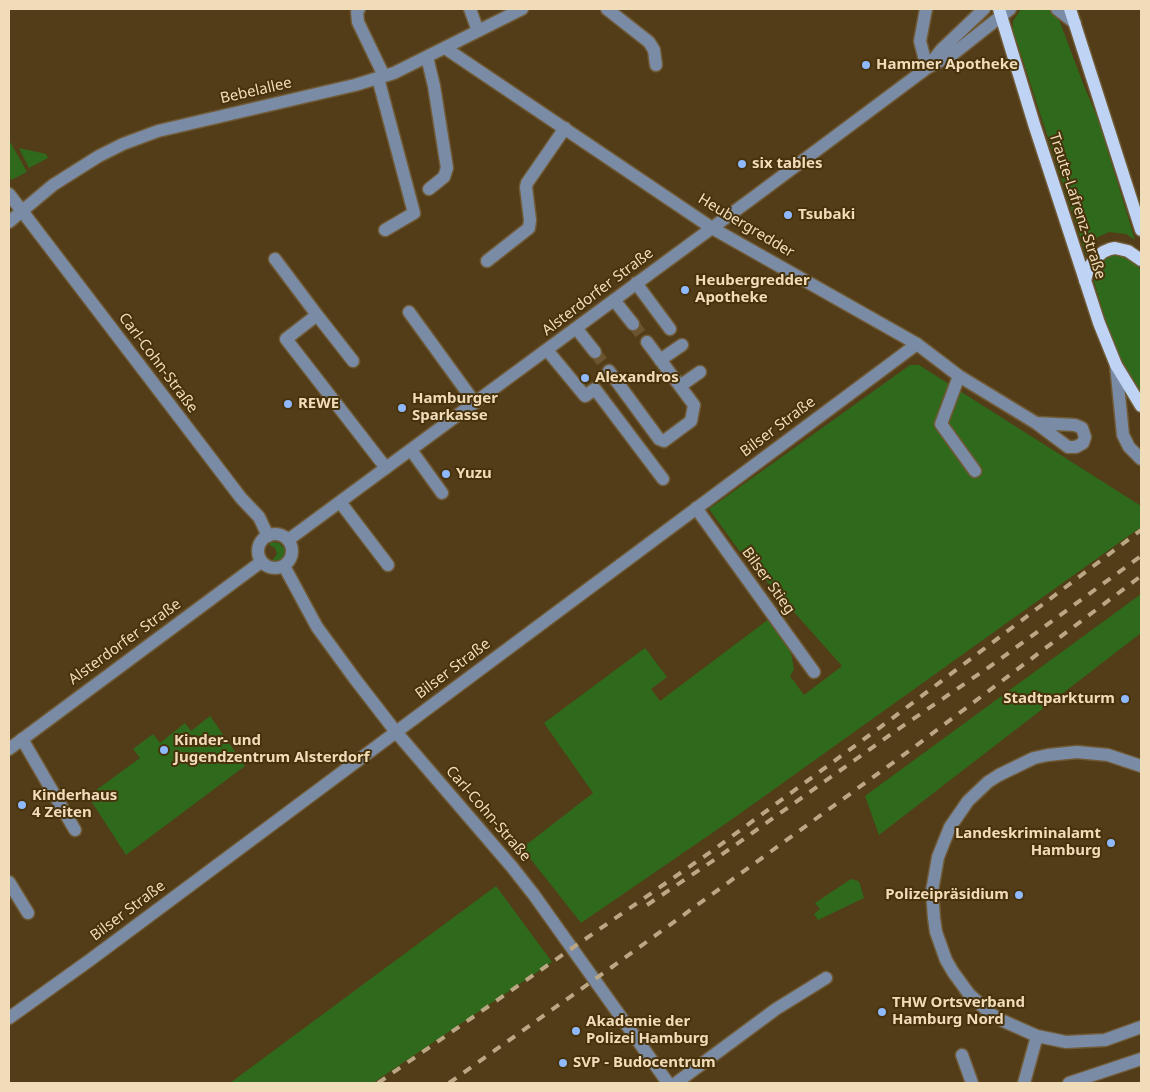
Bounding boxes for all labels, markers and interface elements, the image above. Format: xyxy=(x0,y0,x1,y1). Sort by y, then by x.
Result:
place label: Hammer Apotheke xyxy=(876,56,1018,74)
marker: Hammer Apotheke xyxy=(860,59,872,71)
street label: Bebelallee xyxy=(218,74,294,108)
street label: Traute-Lafrenz-Straße xyxy=(1045,131,1109,281)
place label: six tables xyxy=(752,155,823,173)
marker: six tables xyxy=(736,158,748,170)
street label: Heubergredder xyxy=(695,190,797,262)
place label: Tsubaki xyxy=(798,206,855,224)
marker: Tsubaki xyxy=(782,209,794,221)
street label: Alsterdorfer Straße xyxy=(539,244,657,340)
place label: Heubergredder Apotheke xyxy=(695,272,810,307)
marker: Heubergredder Apotheke xyxy=(679,284,691,296)
street label: Carl-Cohn-Straße xyxy=(115,309,201,417)
place label: Alexandros xyxy=(595,369,679,387)
marker: Alexandros xyxy=(579,372,591,384)
place label: Hamburger Sparkasse xyxy=(412,390,498,425)
street label: Bilser Straße xyxy=(737,393,819,461)
place label: REWE xyxy=(298,395,339,413)
marker: REWE xyxy=(282,398,294,410)
marker: Hamburger Sparkasse xyxy=(396,402,408,414)
place label: Yuzu xyxy=(456,465,492,483)
marker: Yuzu xyxy=(440,468,452,480)
street label: Bilser Stieg xyxy=(738,544,798,618)
street label: Alsterdorfer Straße xyxy=(65,595,185,689)
street label: Bilser Straße xyxy=(412,635,494,703)
place label: Stadtparkturm xyxy=(1003,690,1115,708)
marker: Stadtparkturm xyxy=(1119,693,1131,705)
place label: Kinder- und Jugendzentrum Alsterdorf xyxy=(174,732,370,767)
marker: Kinder- und Jugendzentrum Alsterdorf xyxy=(158,744,170,756)
street label: Carl-Cohn-Straße xyxy=(442,763,534,865)
place label: Kinderhaus 4 Zeiten xyxy=(32,787,117,822)
marker: Kinderhaus 4 Zeiten xyxy=(16,799,28,811)
place label: Landeskriminalamt Hamburg xyxy=(955,825,1101,860)
marker: Landeskriminalamt Hamburg xyxy=(1105,837,1117,849)
street label: Bilser Straße xyxy=(87,877,169,945)
place label: Polizeipräsidium xyxy=(885,886,1009,904)
marker: Polizeipräsidium xyxy=(1013,889,1025,901)
place label: THW Ortsverband Hamburg Nord xyxy=(892,994,1025,1029)
marker: THW Ortsverband Hamburg Nord xyxy=(876,1006,888,1018)
place label: Akademie der Polizei Hamburg xyxy=(586,1013,709,1048)
marker: Akademie der Polizei Hamburg xyxy=(570,1025,582,1037)
place label: SVP - Budocentrum xyxy=(573,1054,716,1072)
marker: SVP - Budocentrum xyxy=(557,1057,569,1069)

